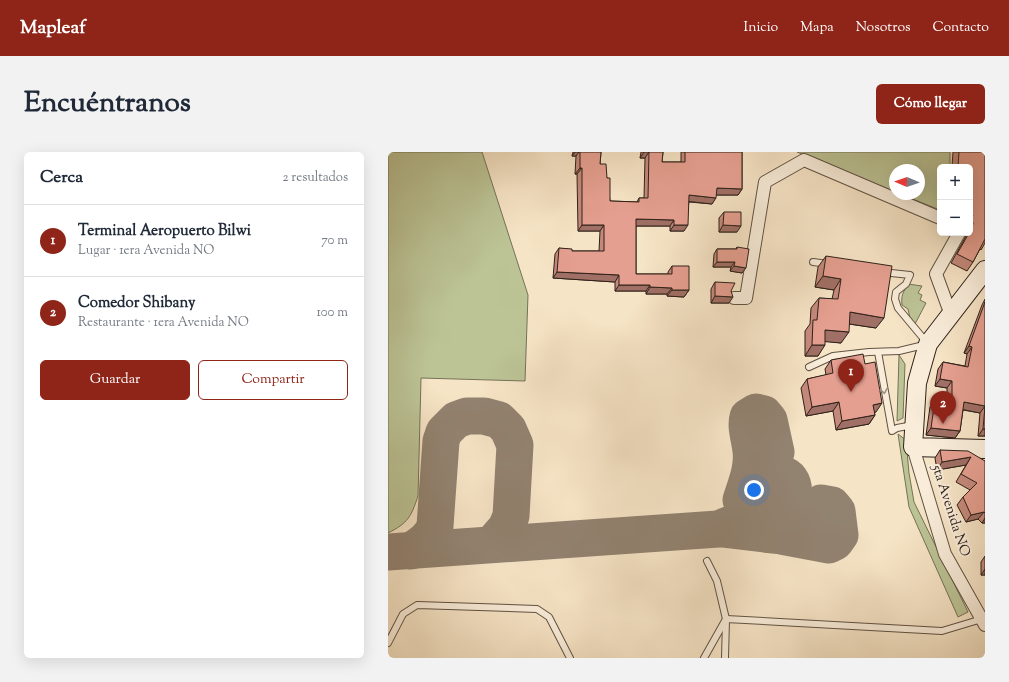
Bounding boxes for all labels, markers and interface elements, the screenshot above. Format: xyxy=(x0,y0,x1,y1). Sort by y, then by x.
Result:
text: Mapleaf xyxy=(20,15,86,42)
text: Inicio xyxy=(744,18,778,38)
text: Mapa xyxy=(800,18,834,38)
text: Nosotros xyxy=(856,18,911,38)
text: Contacto xyxy=(933,18,989,38)
text: Encuéntranos xyxy=(24,84,191,124)
button: Cómo llegar xyxy=(876,84,985,124)
north arrow xyxy=(889,164,925,200)
map controls xyxy=(937,164,973,236)
button: + xyxy=(937,164,973,200)
text: Cerca xyxy=(40,166,83,190)
text: 2 resultados xyxy=(282,169,348,187)
button: − xyxy=(937,200,973,236)
text: Terminal Aeropuerto Bilwi xyxy=(78,221,251,242)
text: 1 xyxy=(51,232,55,250)
text: 70 m xyxy=(321,232,348,250)
text: Lugar · 1era Avenida NO xyxy=(78,242,214,260)
text: Comedor Shibany xyxy=(78,293,195,314)
text: 2 xyxy=(50,304,56,322)
text: 100 m xyxy=(316,304,348,322)
text: Restaurante · 1era Avenida NO xyxy=(78,314,249,332)
pin: 1 xyxy=(838,359,864,392)
button: Guardar xyxy=(40,360,190,400)
button: Compartir xyxy=(198,360,348,400)
one-way arrow xyxy=(880,388,888,394)
pin: 2 xyxy=(930,391,956,424)
street label: 5ta Avenida NO xyxy=(925,461,974,560)
your location xyxy=(744,480,764,500)

